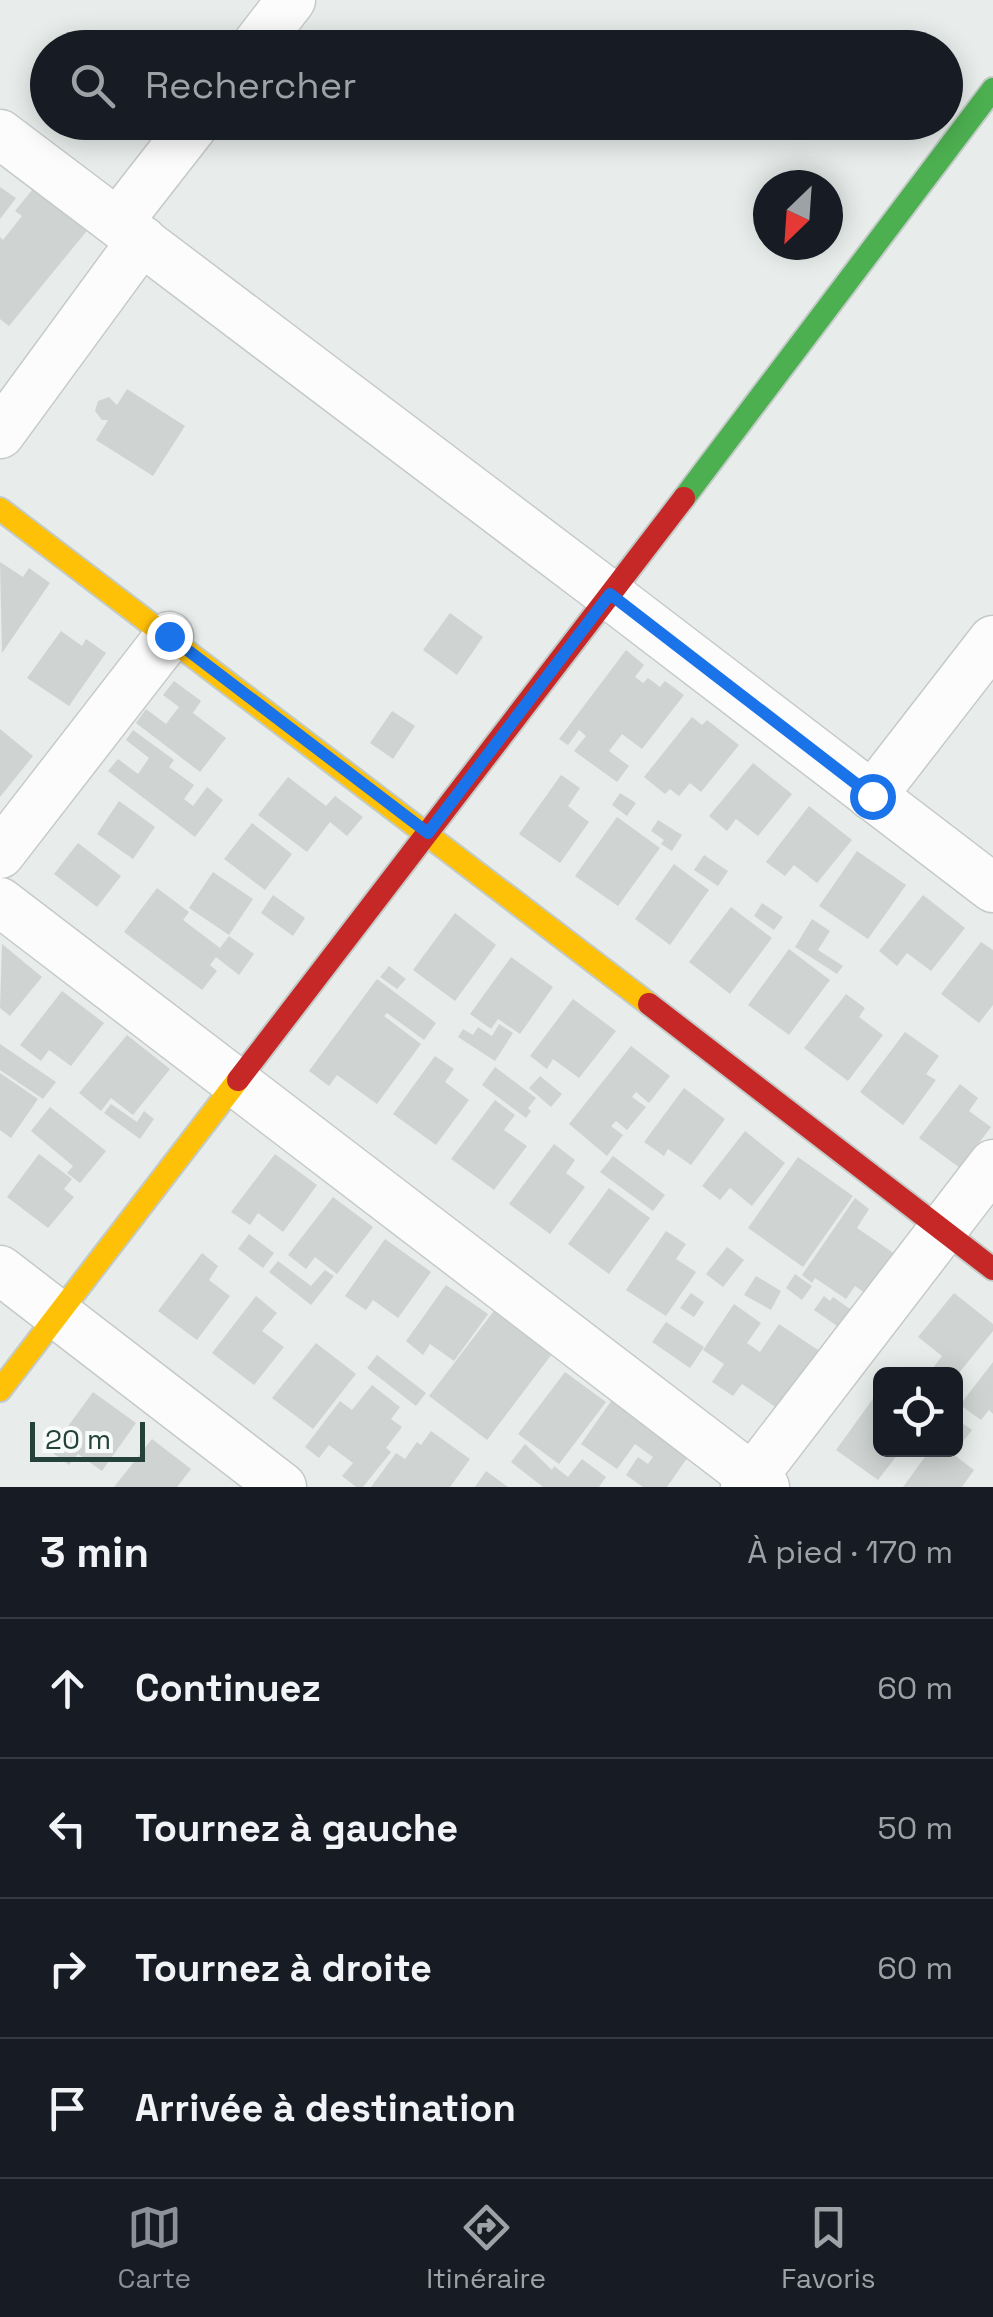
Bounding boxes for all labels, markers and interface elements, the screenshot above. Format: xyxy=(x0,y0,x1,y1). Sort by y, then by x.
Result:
search box xyxy=(30,30,963,140)
icon: search xyxy=(65,58,120,113)
text: Rechercher xyxy=(145,61,356,109)
north arrow xyxy=(753,170,843,260)
route end xyxy=(147,614,193,660)
route start xyxy=(850,774,896,820)
map controls xyxy=(873,1367,963,1457)
button: locate xyxy=(873,1367,963,1457)
scale bar xyxy=(30,1417,145,1462)
text: 20 m xyxy=(45,1421,111,1457)
text: 3 min xyxy=(40,1526,149,1579)
text: À pied · 170 m xyxy=(747,1532,953,1572)
icon: ahead xyxy=(40,1661,95,1716)
text: Continuez xyxy=(135,1664,321,1712)
text: 60 m xyxy=(877,1668,953,1708)
icon: left xyxy=(40,1801,95,1856)
text: Tournez à gauche xyxy=(135,1804,458,1852)
text: 50 m xyxy=(878,1808,953,1848)
icon: right xyxy=(40,1941,95,1996)
text: Tournez à droite xyxy=(135,1944,432,1992)
text: 60 m xyxy=(877,1948,953,1988)
icon: arrive xyxy=(40,2081,95,2136)
text: Arrivée à destination xyxy=(135,2084,516,2132)
tab: Carte xyxy=(118,2200,191,2296)
tab: Itinéraire xyxy=(426,2200,546,2296)
tab: Favoris xyxy=(781,2200,875,2296)

